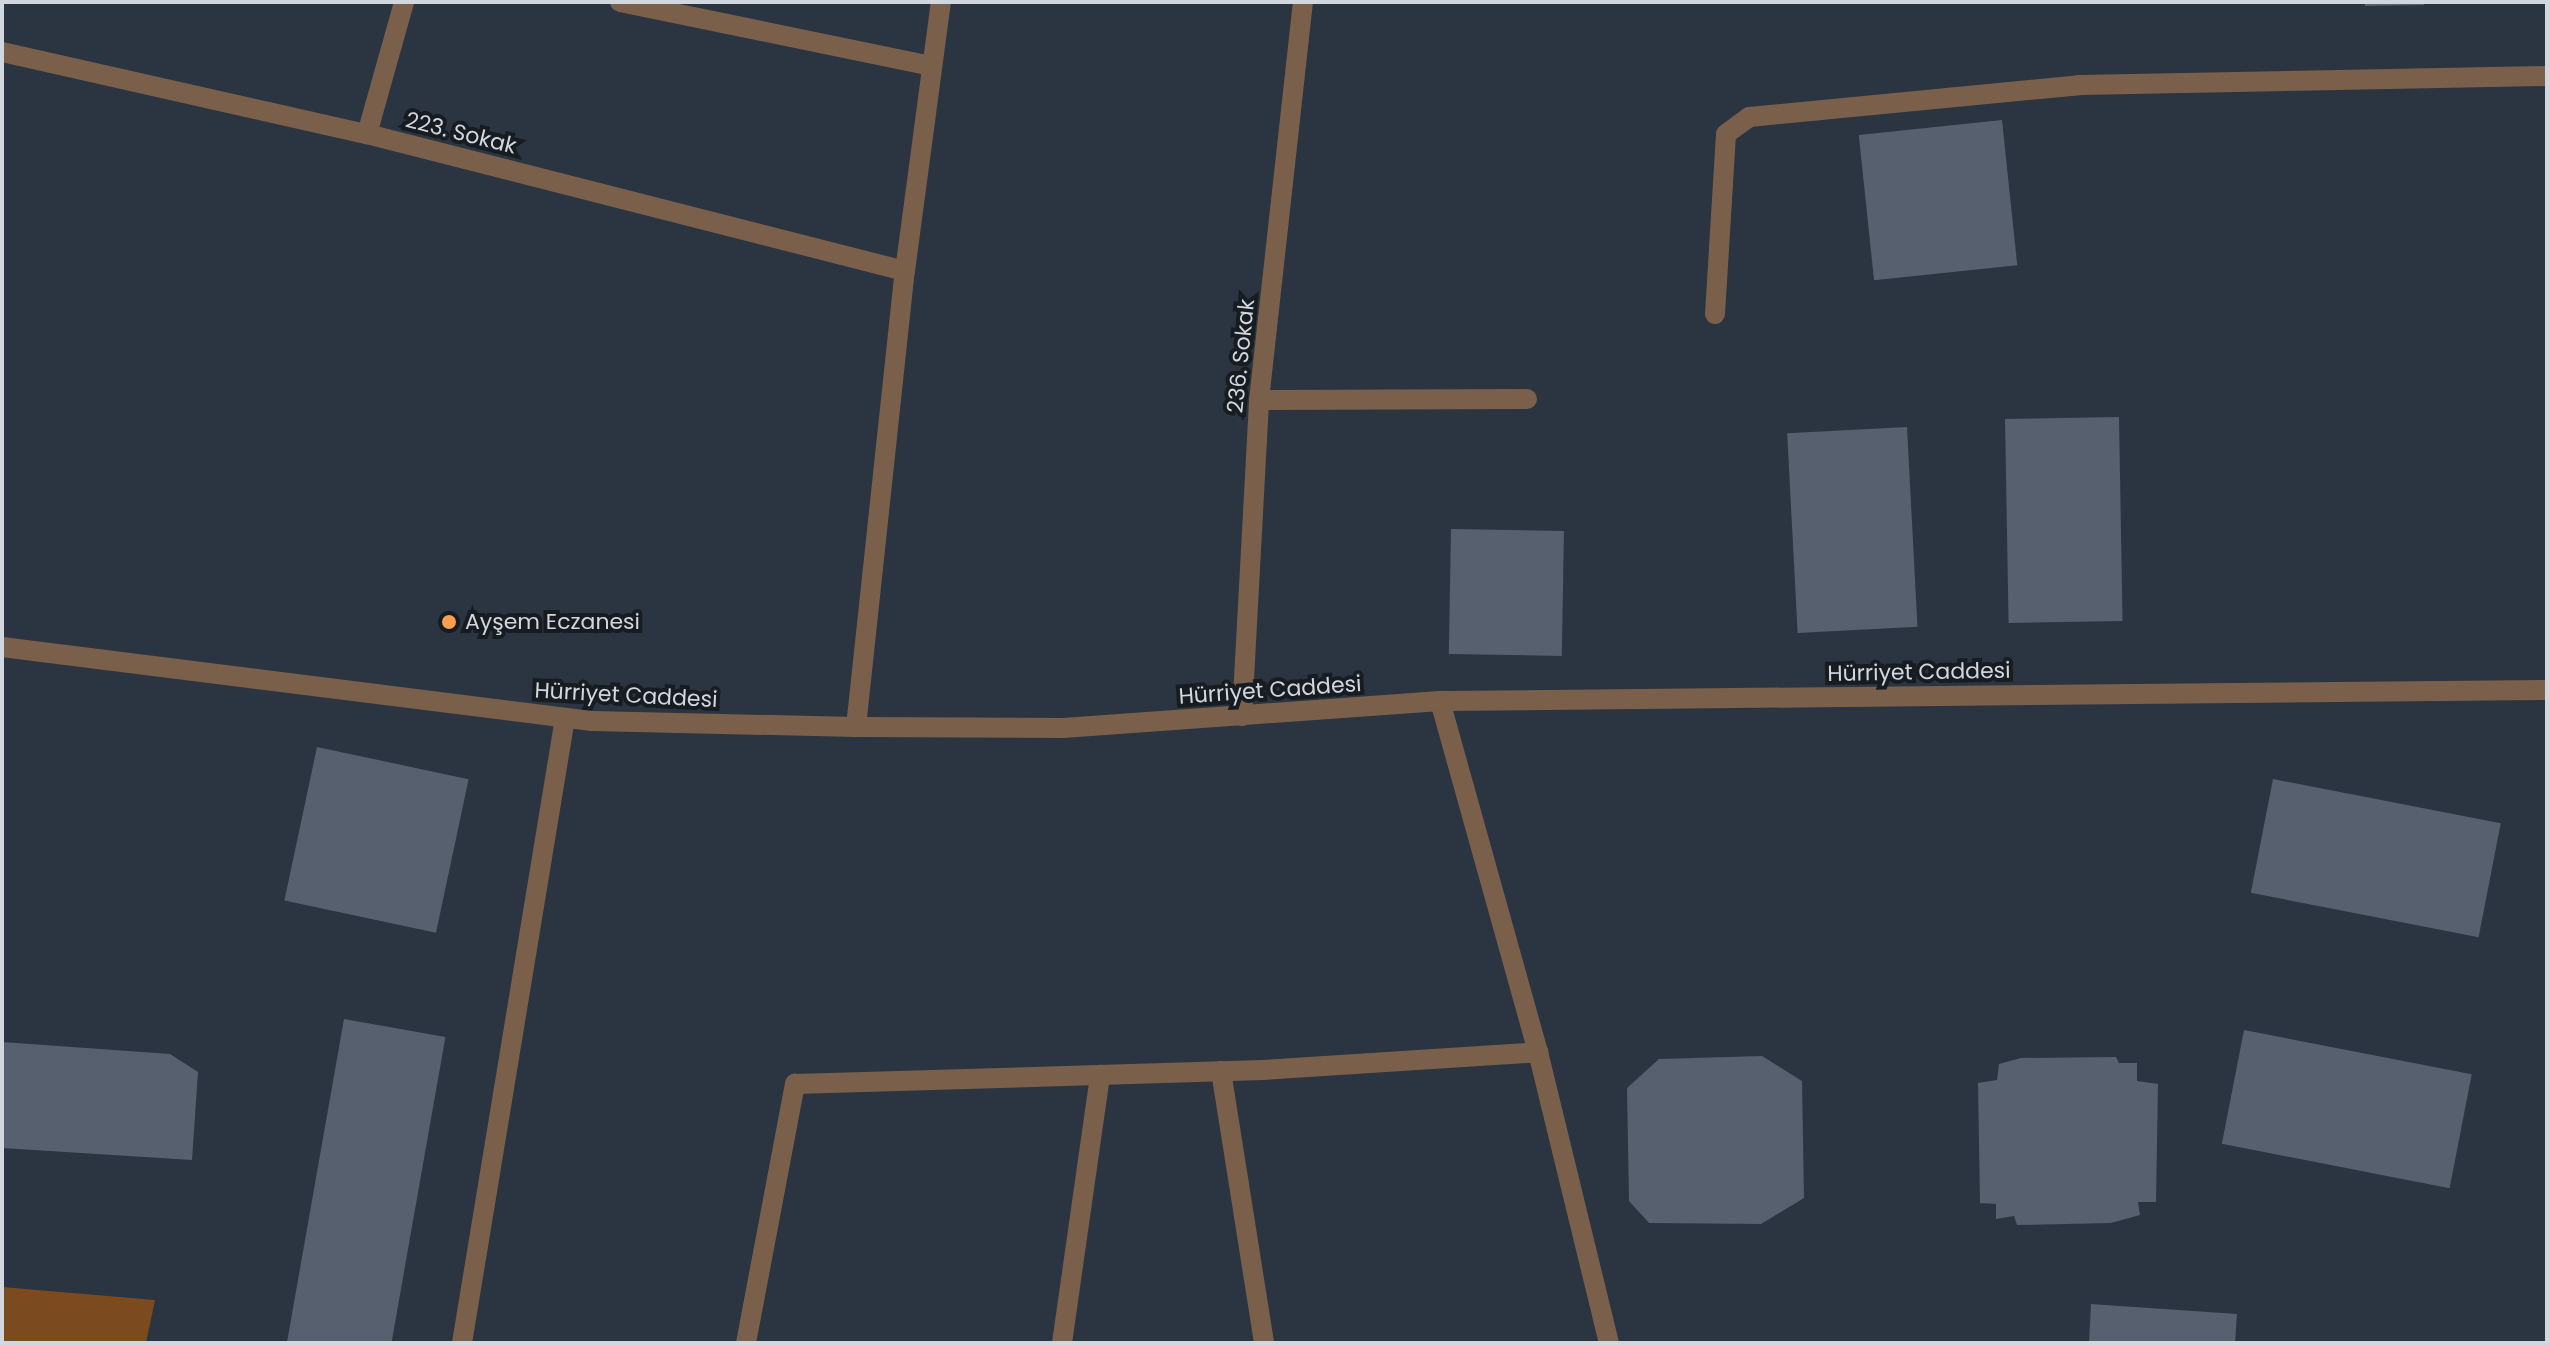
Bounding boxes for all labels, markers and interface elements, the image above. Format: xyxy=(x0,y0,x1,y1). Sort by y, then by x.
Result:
street label: 223. Sokak xyxy=(403,106,519,160)
street label: 236. Sokak xyxy=(1222,298,1260,414)
place label: Ayşem Eczanesi xyxy=(465,609,640,635)
marker: Ayşem Eczanesi xyxy=(440,613,458,631)
street label: Hürriyet Caddesi xyxy=(1827,657,2011,687)
street label: Hürriyet Caddesi xyxy=(1178,670,1362,710)
street label: Hürriyet Caddesi xyxy=(534,677,718,713)

